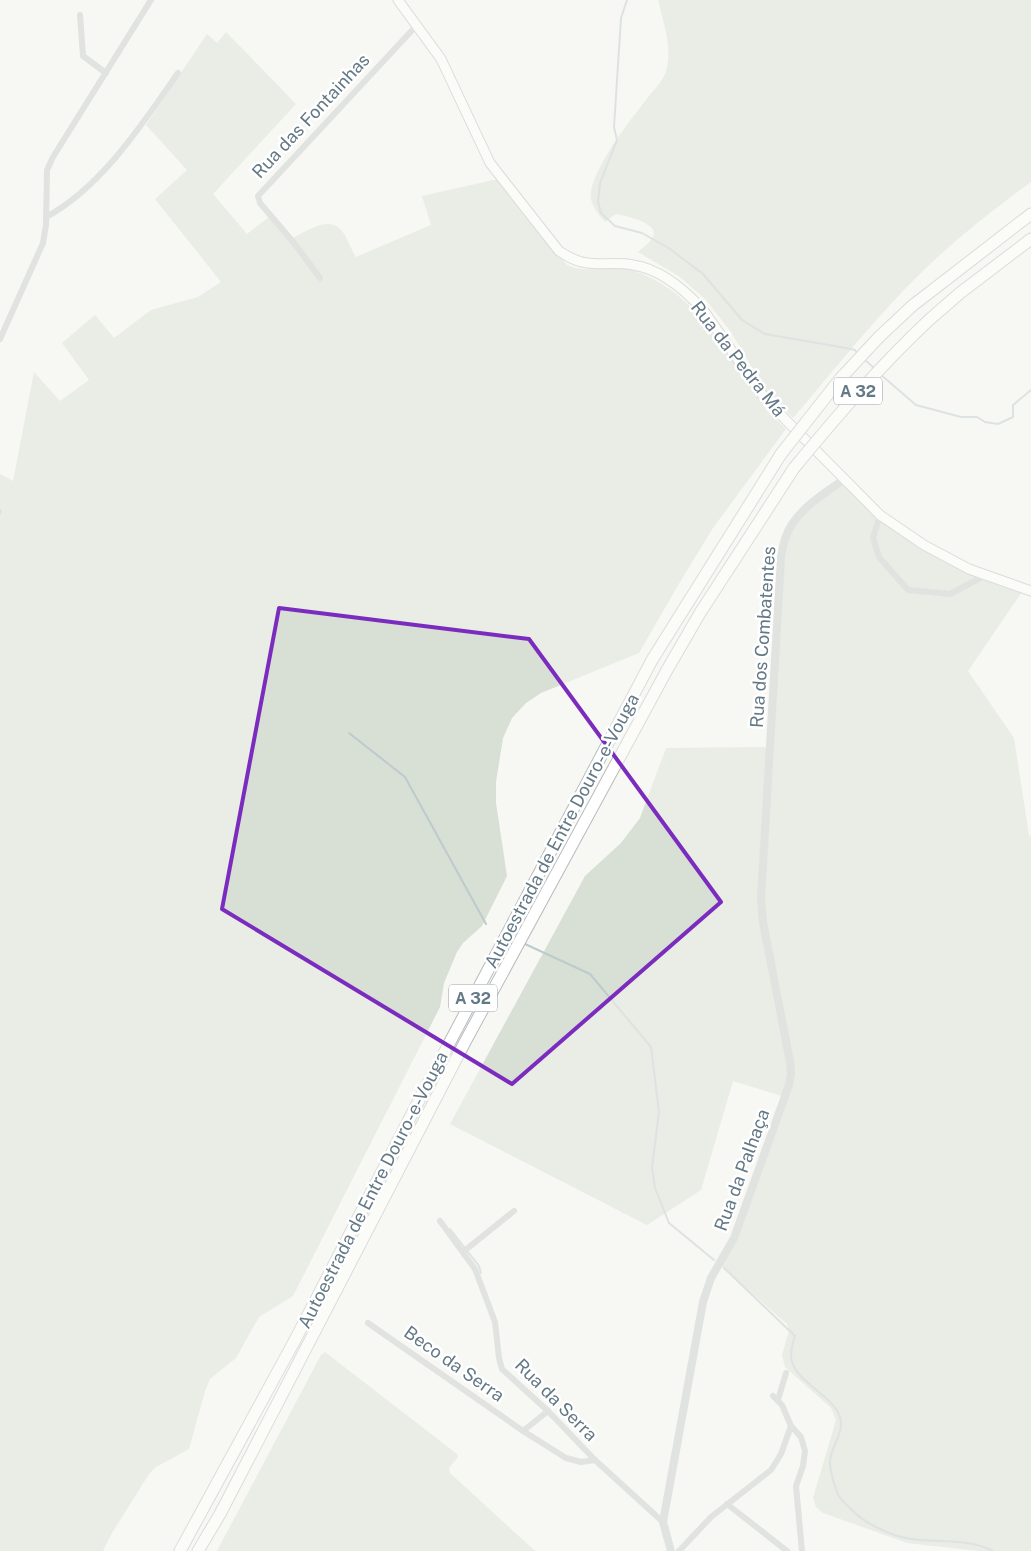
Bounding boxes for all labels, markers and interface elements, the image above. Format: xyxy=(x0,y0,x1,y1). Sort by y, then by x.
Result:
street label: Rua das Fontainhas xyxy=(248,49,374,182)
street label: Rua da Pedra Má xyxy=(687,297,790,421)
road number: A 32 xyxy=(834,378,882,404)
street label: Rua dos Combatentes xyxy=(746,545,779,729)
street label: Autoestrada de Entre Douro-e-Vouga xyxy=(480,690,643,972)
road number: A 32 xyxy=(449,984,497,1011)
street label: Autoestrada de Entre Douro-e-Vouga xyxy=(293,1048,452,1332)
street label: Rua da Palhaça xyxy=(710,1106,773,1234)
street label: Beco da Serra xyxy=(400,1321,508,1406)
street label: Rua da Serra xyxy=(511,1354,602,1445)

